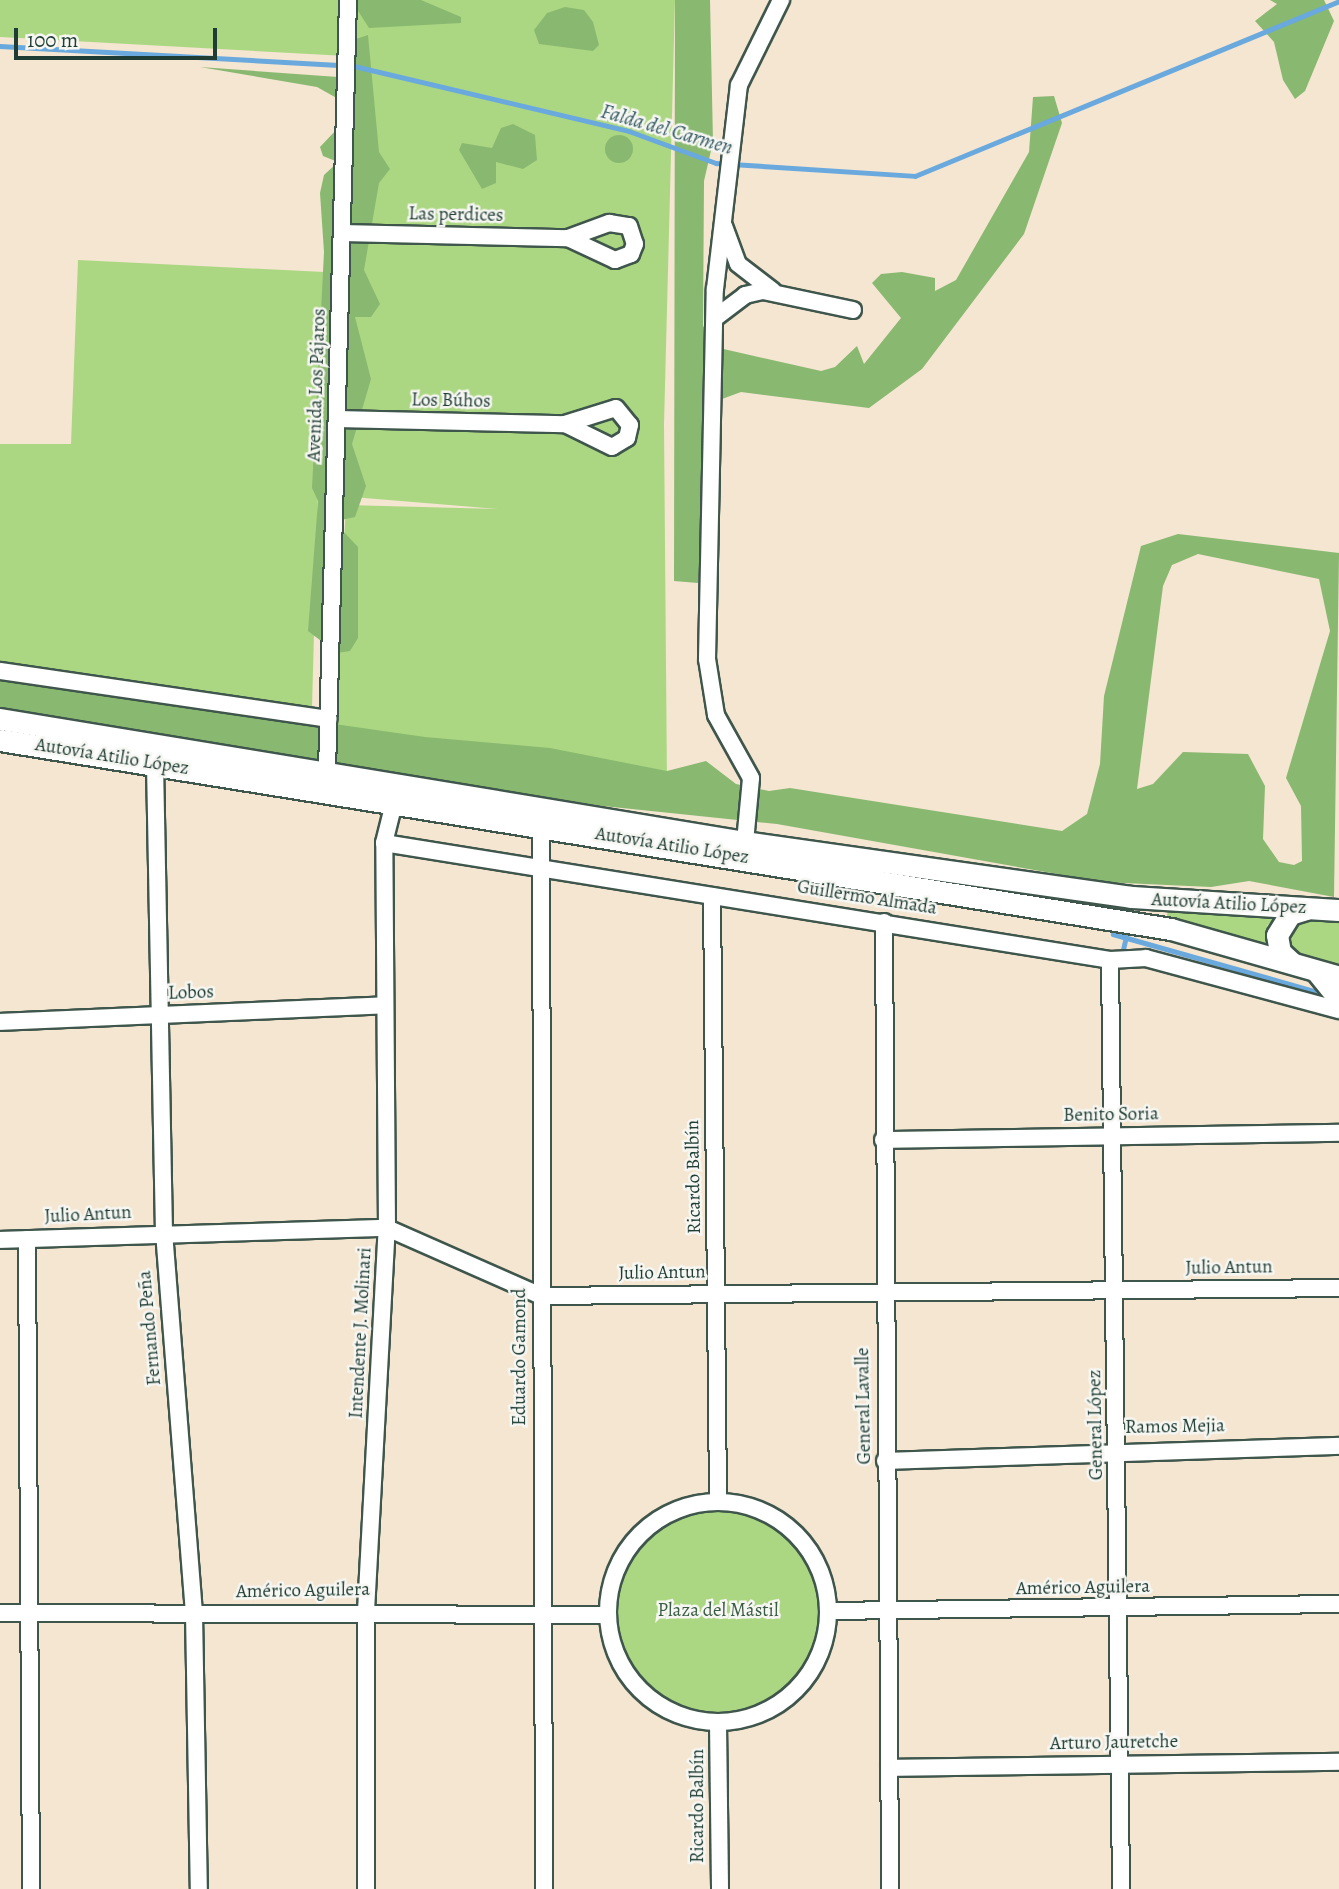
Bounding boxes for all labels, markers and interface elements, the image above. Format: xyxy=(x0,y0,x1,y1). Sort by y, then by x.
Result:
scale bar xyxy=(18,14,220,58)
text: 100 m xyxy=(27,26,78,54)
water label: Falda del Carmen xyxy=(598,98,736,160)
street label: Las perdices xyxy=(408,203,504,227)
street label: Avenida Los Pájaros xyxy=(303,308,331,462)
street label: Los Búhos xyxy=(411,389,491,413)
street label: Autovía Atilio López xyxy=(34,734,190,780)
street label: Autovía Atilio López xyxy=(594,823,750,869)
street label: Guillermo Almada xyxy=(796,876,938,920)
street label: Autovía Atilio López xyxy=(1151,889,1307,919)
street label: Lobos xyxy=(168,981,214,1005)
street label: Benito Soria xyxy=(1063,1103,1159,1127)
street label: Ricardo Balbín xyxy=(682,1120,706,1234)
street label: Julio Antun xyxy=(44,1201,132,1229)
street label: Intendente J. Molinari xyxy=(345,1247,377,1419)
street label: Julio Antun xyxy=(1185,1256,1273,1280)
street label: Julio Antun xyxy=(618,1261,706,1285)
street label: Fernando Peña xyxy=(134,1270,166,1386)
street label: Eduardo Gamond xyxy=(509,1288,531,1426)
street label: General Lavalle xyxy=(852,1347,876,1465)
street label: General López xyxy=(1084,1370,1108,1480)
street label: Ramos Mejia xyxy=(1125,1415,1225,1439)
street label: Américo Aguilera xyxy=(1016,1575,1150,1601)
street label: Américo Aguilera xyxy=(236,1578,370,1604)
park label: Plaza del Mástil xyxy=(657,1600,779,1622)
street label: Arturo Jauretche xyxy=(1050,1730,1178,1756)
street label: Ricardo Balbín xyxy=(687,1749,709,1863)

